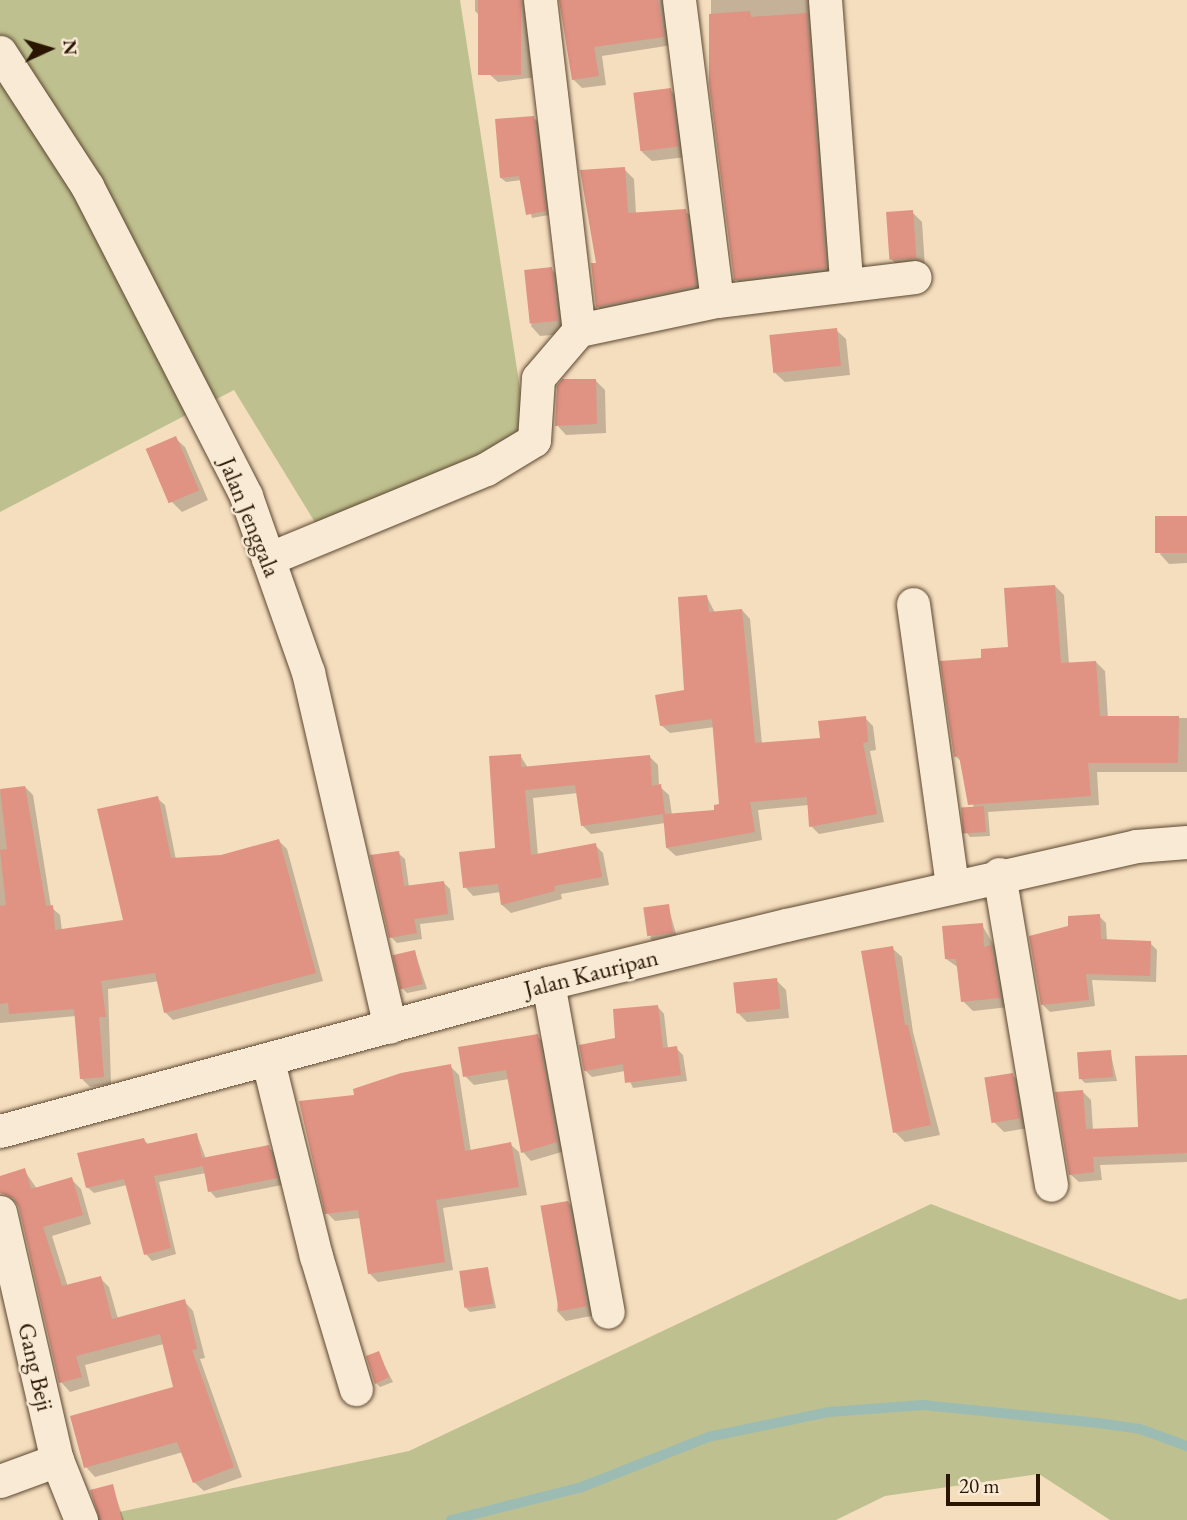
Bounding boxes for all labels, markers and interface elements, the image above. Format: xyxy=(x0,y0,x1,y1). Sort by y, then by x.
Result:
north arrow xyxy=(14,14,84,84)
text: N xyxy=(57,39,83,56)
street label: Jalan Jenggala xyxy=(213,453,287,581)
street label: Jalan Kauripan xyxy=(521,942,661,1004)
street label: Gang Beji xyxy=(12,1320,60,1414)
scale bar xyxy=(949,1460,1044,1504)
text: 20 m xyxy=(959,1472,1000,1499)

